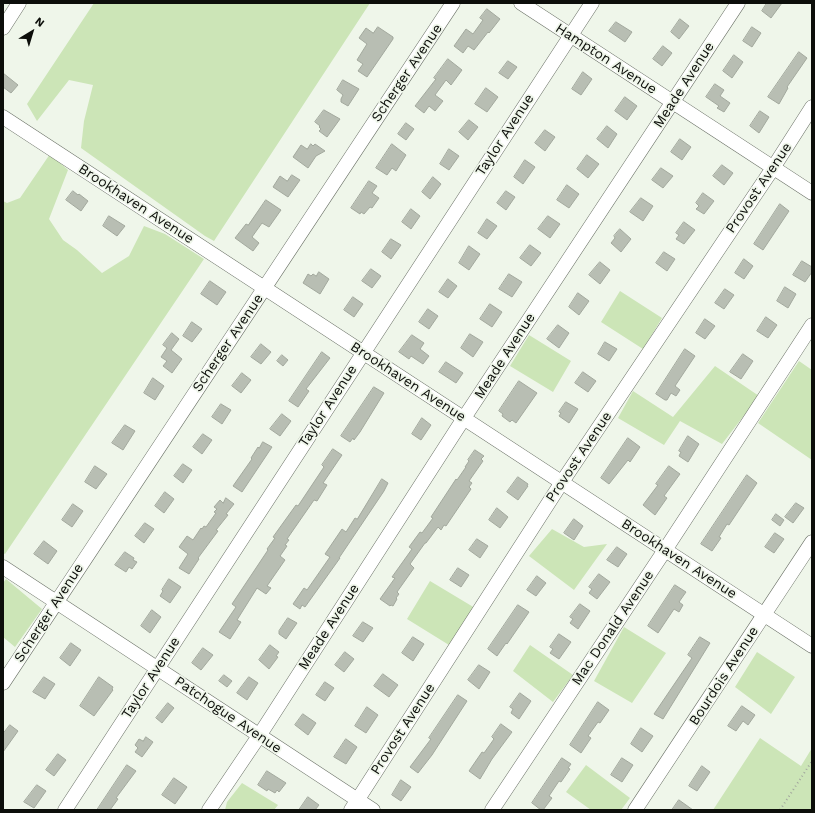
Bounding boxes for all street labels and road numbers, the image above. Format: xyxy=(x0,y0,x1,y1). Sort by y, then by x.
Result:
street label: Hampton Avenue xyxy=(552,20,660,98)
street label: Scherger Avenue xyxy=(368,21,446,125)
street label: Meade Avenue xyxy=(650,39,718,131)
street label: Taylor Avenue xyxy=(472,91,538,179)
street label: Provost Avenue xyxy=(722,140,796,236)
street label: Brookhaven Avenue xyxy=(75,160,197,248)
street label: Scherger Avenue xyxy=(189,291,267,395)
street label: Meade Avenue xyxy=(471,310,539,402)
street label: Brookhaven Avenue xyxy=(347,338,469,426)
street label: Taylor Avenue xyxy=(295,362,361,450)
street label: Provost Avenue xyxy=(542,409,616,505)
street label: Brookhaven Avenue xyxy=(618,515,740,603)
street label: Scherger Avenue xyxy=(11,560,87,666)
street label: Mac Donald Avenue xyxy=(568,567,658,689)
street label: Meade Avenue xyxy=(295,581,363,673)
street label: Bourdois Avenue xyxy=(686,624,762,728)
street label: Taylor Avenue xyxy=(118,634,184,722)
street label: Patchogue Avenue xyxy=(171,673,285,757)
street label: Provost Avenue xyxy=(367,680,439,778)

